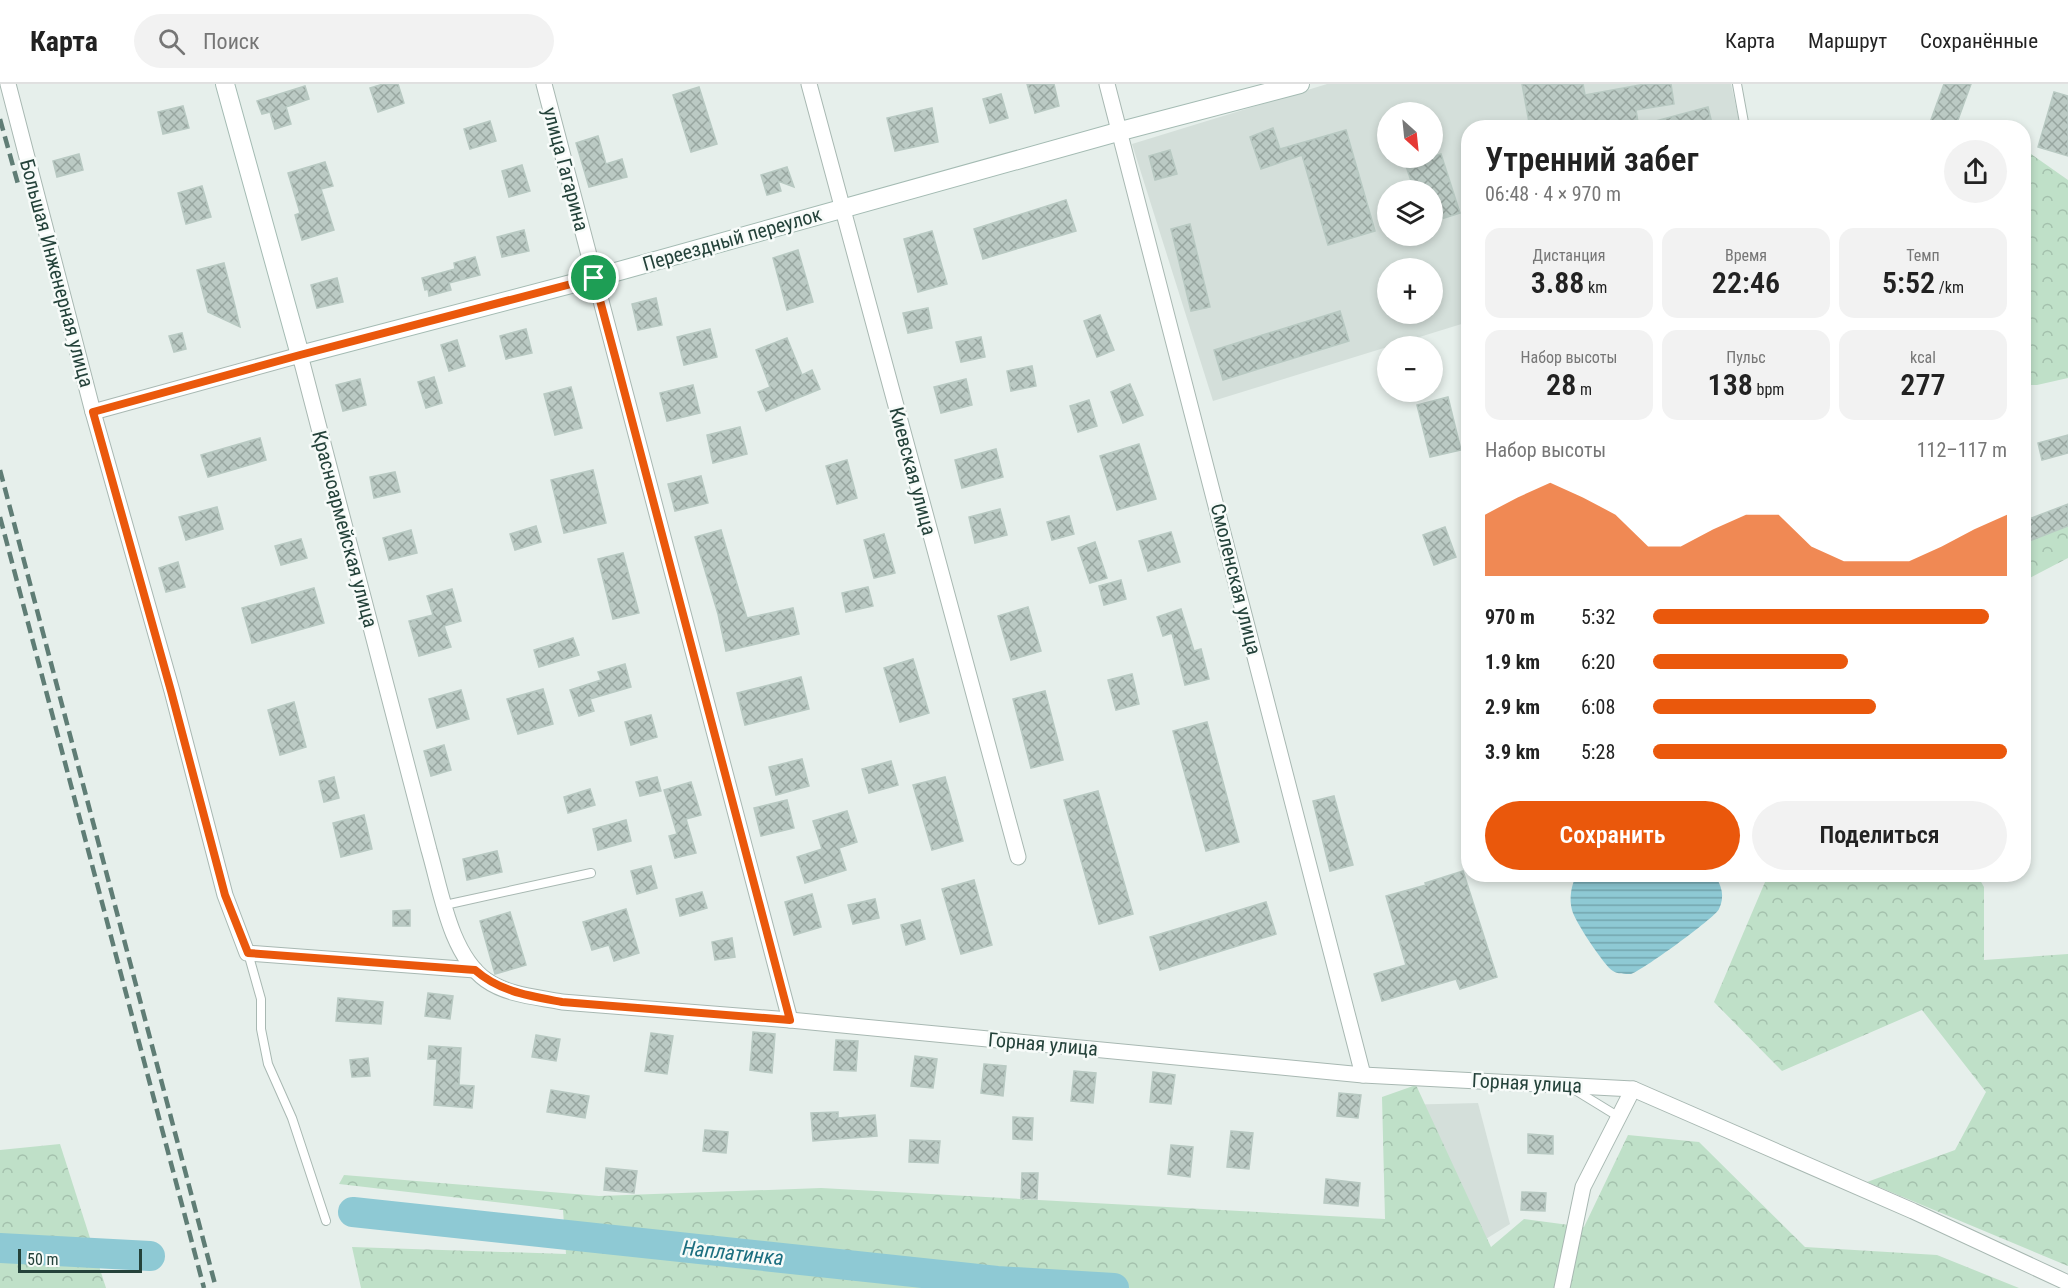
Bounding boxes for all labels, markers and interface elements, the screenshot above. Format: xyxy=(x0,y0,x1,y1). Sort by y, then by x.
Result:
search box xyxy=(134,14,554,68)
text: Карта xyxy=(30,25,98,58)
icon: search xyxy=(155,25,188,58)
text: Поиск xyxy=(203,29,260,54)
text: Карта xyxy=(1725,29,1775,53)
text: Маршрут xyxy=(1808,29,1887,53)
text: Сохранённые xyxy=(1920,29,2038,53)
north arrow xyxy=(1377,102,1443,168)
map controls xyxy=(1377,102,1443,402)
street label: улица Гагарина xyxy=(538,105,594,233)
text: Утренний забег xyxy=(1485,140,1699,179)
button: share xyxy=(1944,140,2007,203)
street label: Большая Инженерная улица xyxy=(15,156,99,390)
button: layers xyxy=(1377,180,1443,246)
text: 06:48 · 4 × 970 m xyxy=(1485,182,1621,206)
street label: Переездный переулок xyxy=(640,202,825,276)
text: Дистанция xyxy=(1533,246,1605,265)
text: Время xyxy=(1725,246,1767,265)
text: Темп xyxy=(1906,246,1940,265)
pin xyxy=(568,252,619,303)
button: + xyxy=(1377,258,1443,324)
icon: arrive xyxy=(577,261,610,294)
text: 3.88 xyxy=(1531,265,1584,300)
text: 22:46 xyxy=(1712,265,1780,300)
text: 5:52 xyxy=(1882,265,1935,300)
text: km xyxy=(1584,278,1607,297)
text: /km xyxy=(1935,278,1964,297)
button: − xyxy=(1377,336,1443,402)
text: Набор высоты xyxy=(1521,348,1617,367)
text: Пульс xyxy=(1726,348,1766,367)
text: kcal xyxy=(1910,348,1936,367)
text: 28 xyxy=(1546,367,1576,402)
text: 138 xyxy=(1708,367,1753,402)
text: 277 xyxy=(1900,367,1946,402)
text: m xyxy=(1576,380,1592,399)
text: bpm xyxy=(1753,380,1784,399)
street label: Киевская улица xyxy=(884,404,942,538)
street label: Красноармейская улица xyxy=(307,428,383,630)
text: Набор высоты xyxy=(1485,438,1606,462)
text: 112–117 m xyxy=(1917,438,2007,462)
street label: Смоленская улица xyxy=(1206,501,1266,657)
text: 970 m xyxy=(1485,605,1535,629)
text: 5:32 xyxy=(1581,605,1615,629)
text: 1.9 km xyxy=(1485,650,1540,674)
text: 6:20 xyxy=(1581,650,1615,674)
text: 2.9 km xyxy=(1485,695,1540,719)
text: 6:08 xyxy=(1581,695,1615,719)
text: 3.9 km xyxy=(1485,740,1540,764)
text: 5:28 xyxy=(1581,740,1615,764)
button: Сохранить xyxy=(1485,801,1740,870)
button: Поделиться xyxy=(1752,801,2007,870)
street label: Горная улица xyxy=(987,1027,1099,1061)
street label: Горная улица xyxy=(1471,1068,1583,1098)
water label: Наплатинка xyxy=(681,1236,785,1270)
scale bar xyxy=(18,1246,142,1274)
text: 50 m xyxy=(27,1250,59,1269)

